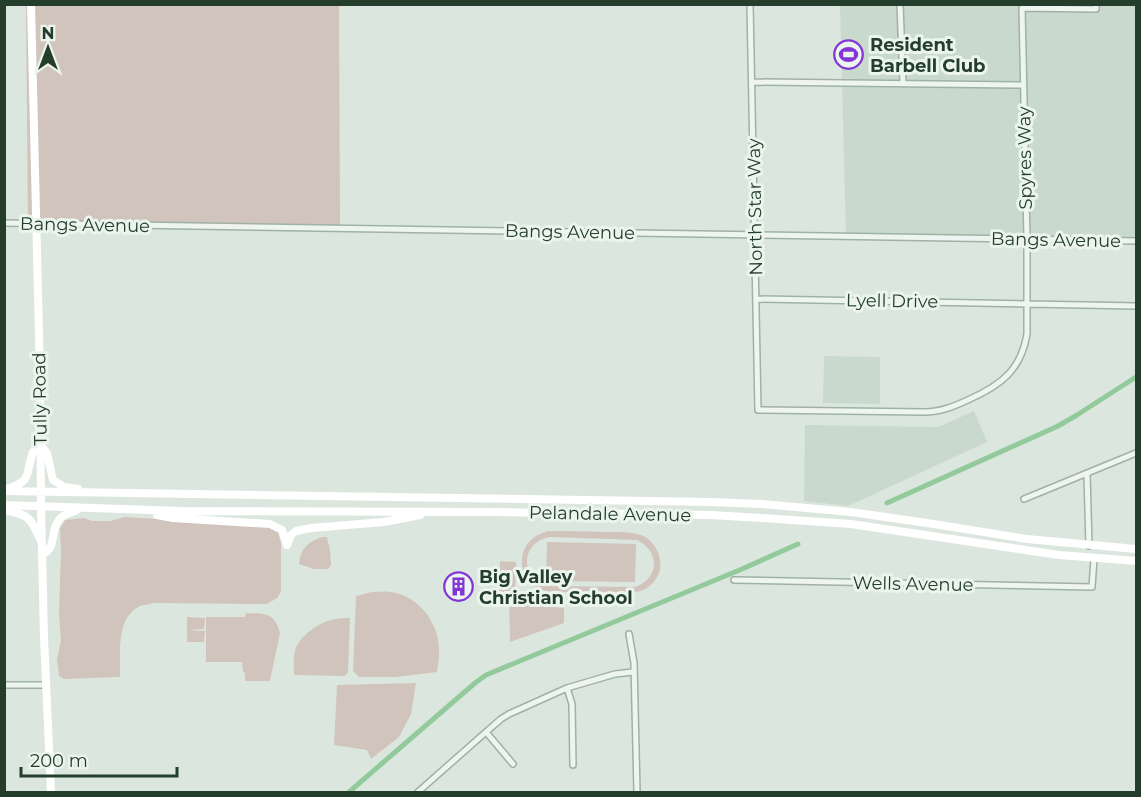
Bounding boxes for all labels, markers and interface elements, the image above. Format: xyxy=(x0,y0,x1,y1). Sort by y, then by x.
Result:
north arrow xyxy=(18,18,78,78)
text: N xyxy=(42,24,54,43)
place label: Resident Barbell Club xyxy=(870,34,986,77)
sports icon: Resident Barbell Club xyxy=(833,39,865,71)
street label: Spyres Way xyxy=(1013,106,1037,210)
street label: North Star Way xyxy=(743,138,767,276)
street label: Bangs Avenue xyxy=(20,213,150,237)
street label: Bangs Avenue xyxy=(505,220,635,244)
street label: Bangs Avenue xyxy=(991,228,1121,252)
street label: Lyell Drive xyxy=(846,289,939,313)
street label: Tully Road xyxy=(28,352,52,446)
street label: Pelandale Avenue xyxy=(529,502,691,526)
place label: Big Valley Christian School xyxy=(479,566,633,609)
building icon: Big Valley Christian School xyxy=(442,571,474,603)
street label: Wells Avenue xyxy=(852,572,974,596)
scale bar xyxy=(21,740,177,778)
text: 200 m xyxy=(30,750,88,772)

